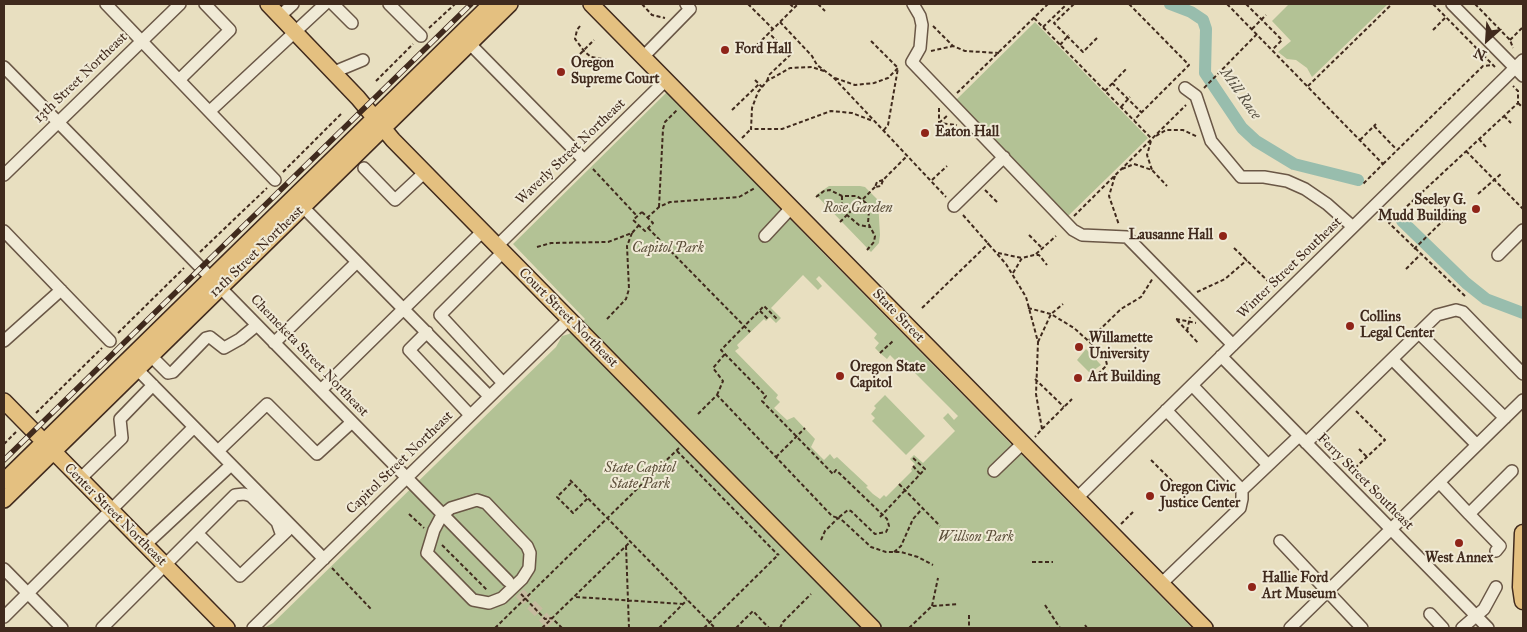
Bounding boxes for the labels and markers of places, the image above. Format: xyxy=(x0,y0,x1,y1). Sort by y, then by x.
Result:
place label: Ford Hall xyxy=(735,42,792,58)
marker: Ford Hall xyxy=(719,44,731,56)
place label: Oregon Supreme Court xyxy=(571,56,659,88)
marker: Oregon Supreme Court xyxy=(555,66,567,78)
place label: Eaton Hall xyxy=(935,125,999,141)
marker: Eaton Hall xyxy=(919,127,931,139)
place label: Seeley G. Mudd Building xyxy=(1378,193,1466,226)
marker: Seeley G. Mudd Building xyxy=(1470,203,1482,215)
place label: Lausanne Hall xyxy=(1129,228,1213,244)
marker: Lausanne Hall xyxy=(1217,230,1229,242)
place label: Collins Legal Center xyxy=(1360,310,1434,342)
marker: Collins Legal Center xyxy=(1344,320,1356,332)
place label: Willamette University xyxy=(1089,331,1153,364)
marker: Willamette University xyxy=(1073,341,1085,353)
place label: Oregon State Capitol xyxy=(850,360,926,392)
marker: Oregon State Capitol xyxy=(834,370,846,382)
place label: Art Building xyxy=(1088,370,1160,386)
marker: Art Building xyxy=(1072,372,1084,384)
place label: Oregon Civic Justice Center xyxy=(1160,480,1240,512)
marker: Oregon Civic Justice Center xyxy=(1144,490,1156,502)
marker: West Annex xyxy=(1453,537,1465,549)
place label: West Annex xyxy=(1425,551,1493,567)
place label: Hallie Ford Art Museum xyxy=(1262,571,1337,604)
marker: Hallie Ford Art Museum xyxy=(1246,581,1258,593)

